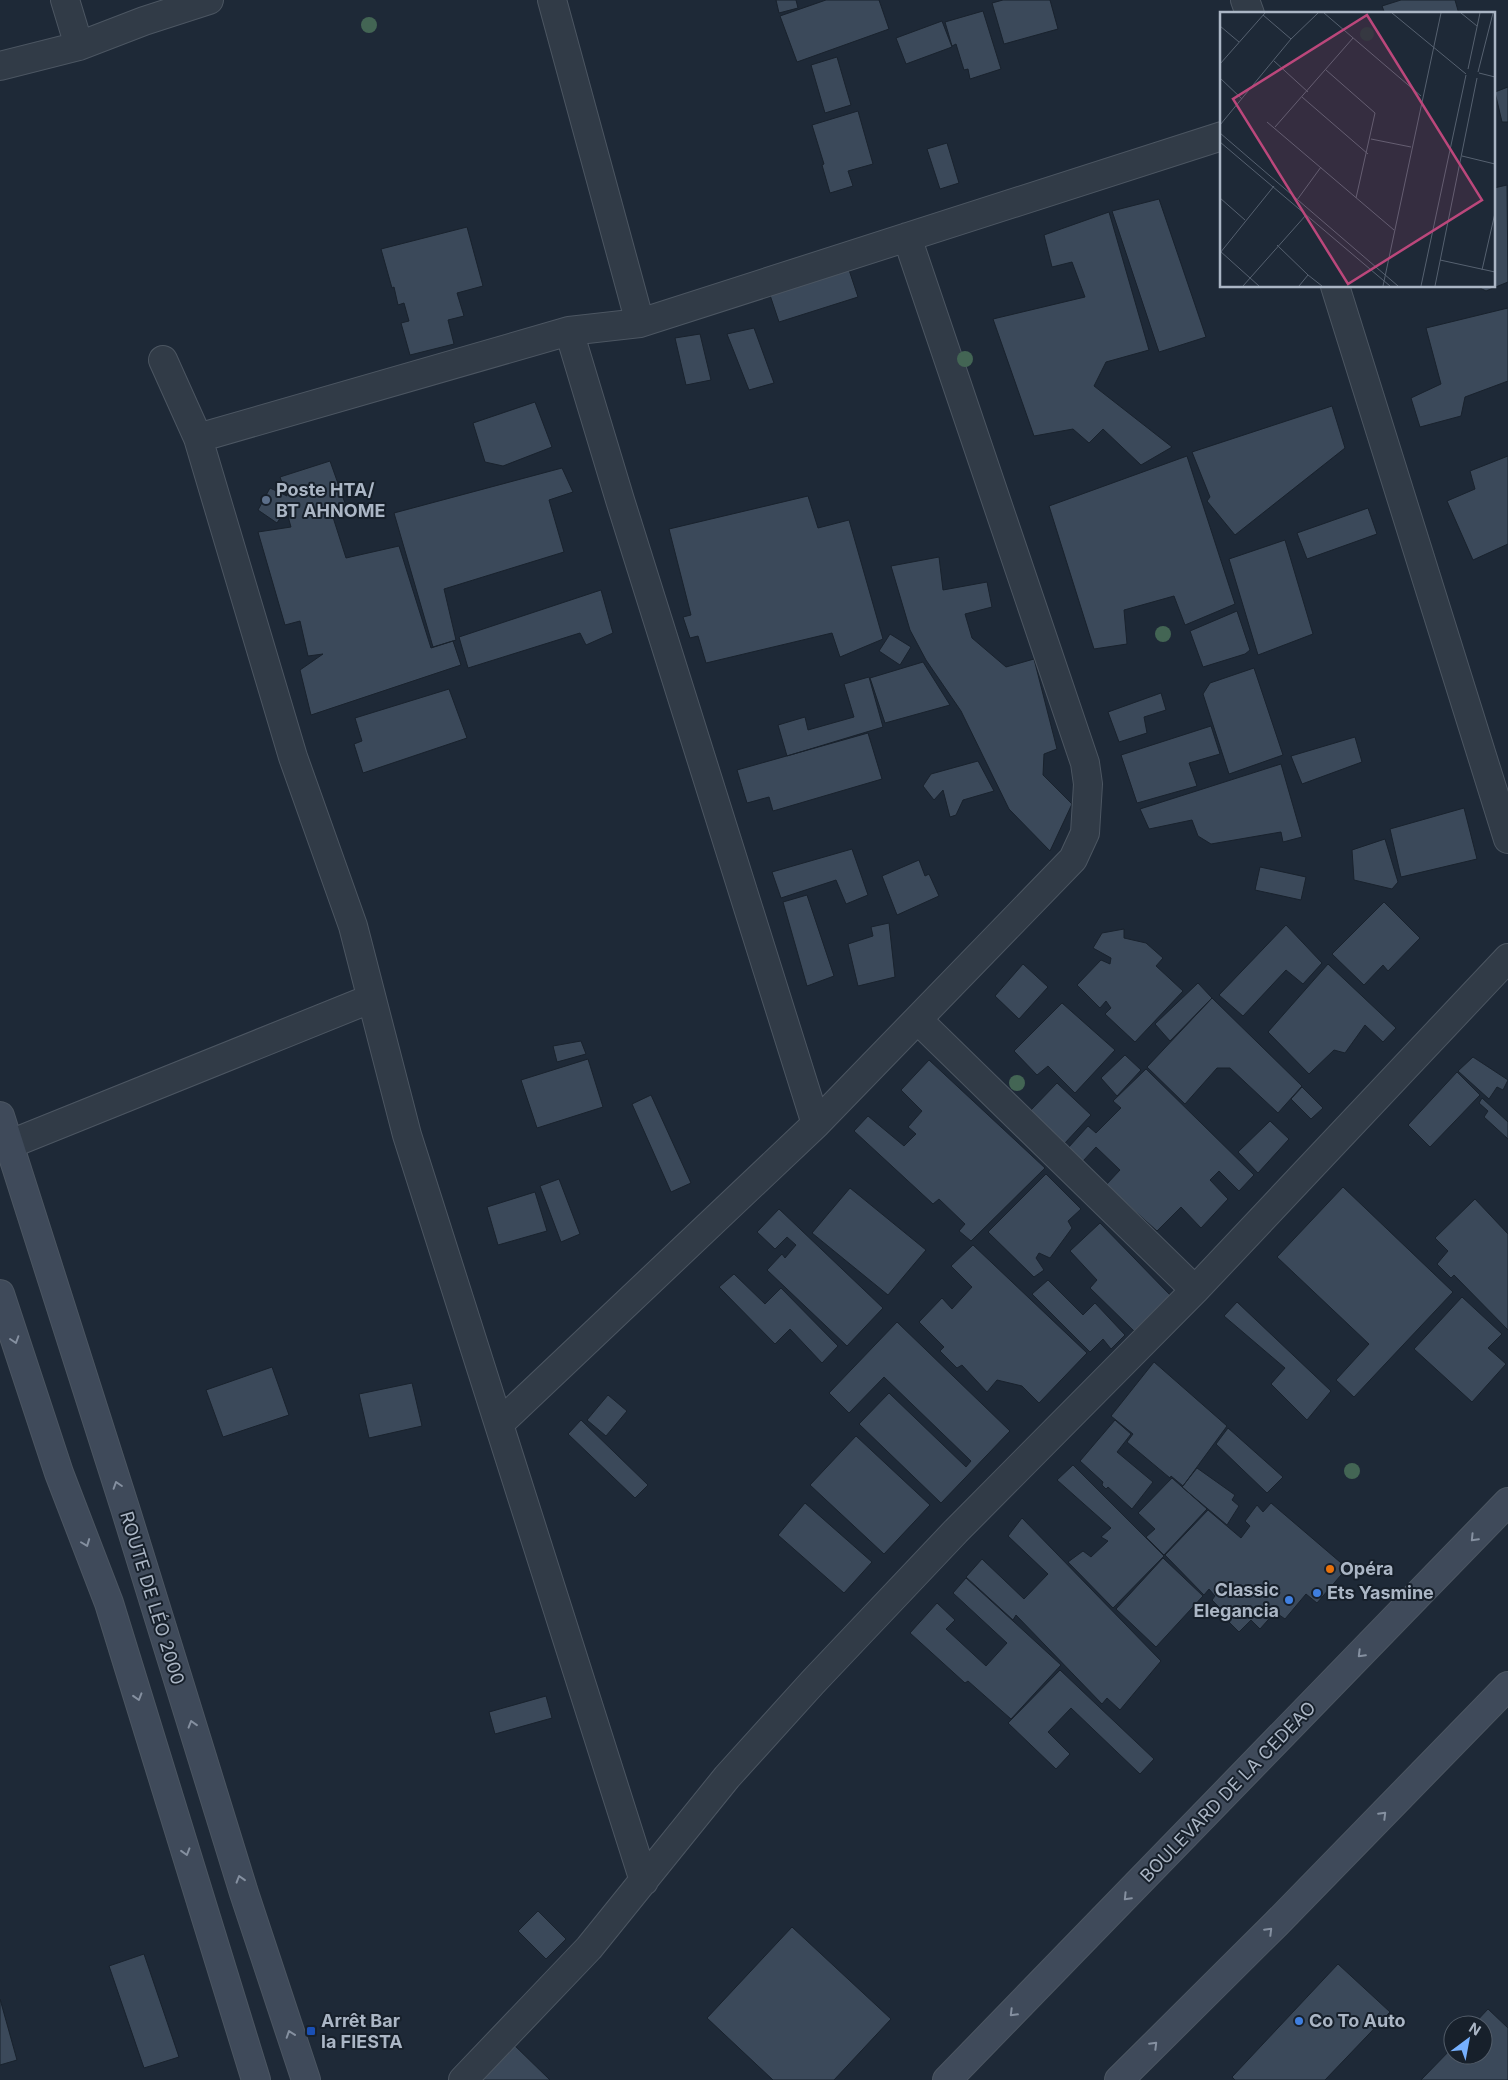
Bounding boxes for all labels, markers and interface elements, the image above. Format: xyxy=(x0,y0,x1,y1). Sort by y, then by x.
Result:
inset map xyxy=(1220,12,1496,288)
place label: Poste HTA/ BT AHNOME xyxy=(276,479,385,521)
marker: Poste HTA/ BT AHNOME xyxy=(260,494,272,506)
one-way arrow xyxy=(9,1335,19,1344)
one-way arrow xyxy=(113,1482,123,1490)
street label: ROUTE DE LÉO 2000 xyxy=(116,1508,190,1687)
one-way arrow xyxy=(1471,1532,1480,1541)
one-way arrow xyxy=(80,1538,90,1547)
place label: Opéra xyxy=(1340,1558,1393,1579)
marker: Opéra xyxy=(1324,1563,1336,1575)
place label: Classic Elegancia xyxy=(1194,1579,1279,1621)
place label: Ets Yasmine xyxy=(1327,1582,1434,1603)
marker: Ets Yasmine xyxy=(1311,1587,1323,1599)
marker: Classic Elegancia xyxy=(1283,1594,1295,1606)
one-way arrow xyxy=(1358,1648,1367,1657)
one-way arrow xyxy=(132,1692,142,1700)
street label: BOULEVARD DE LA CEDEAO xyxy=(1136,1697,1320,1886)
one-way arrow xyxy=(187,1721,197,1729)
one-way arrow xyxy=(1377,1812,1386,1821)
one-way arrow xyxy=(180,1847,190,1856)
one-way arrow xyxy=(235,1876,245,1884)
one-way arrow xyxy=(1124,1891,1133,1900)
one-way arrow xyxy=(1263,1928,1272,1937)
one-way arrow xyxy=(1010,2008,1019,2017)
place label: Arrêt Bar la FIESTA xyxy=(321,2010,403,2052)
place label: Co To Auto xyxy=(1309,2010,1406,2031)
marker: Co To Auto xyxy=(1293,2015,1305,2027)
north arrow xyxy=(1443,2015,1493,2065)
text: N xyxy=(1466,2019,1484,2039)
marker: Arrêt Bar la FIESTA xyxy=(305,2025,317,2037)
one-way arrow xyxy=(286,2030,296,2039)
one-way arrow xyxy=(1148,2042,1157,2051)

